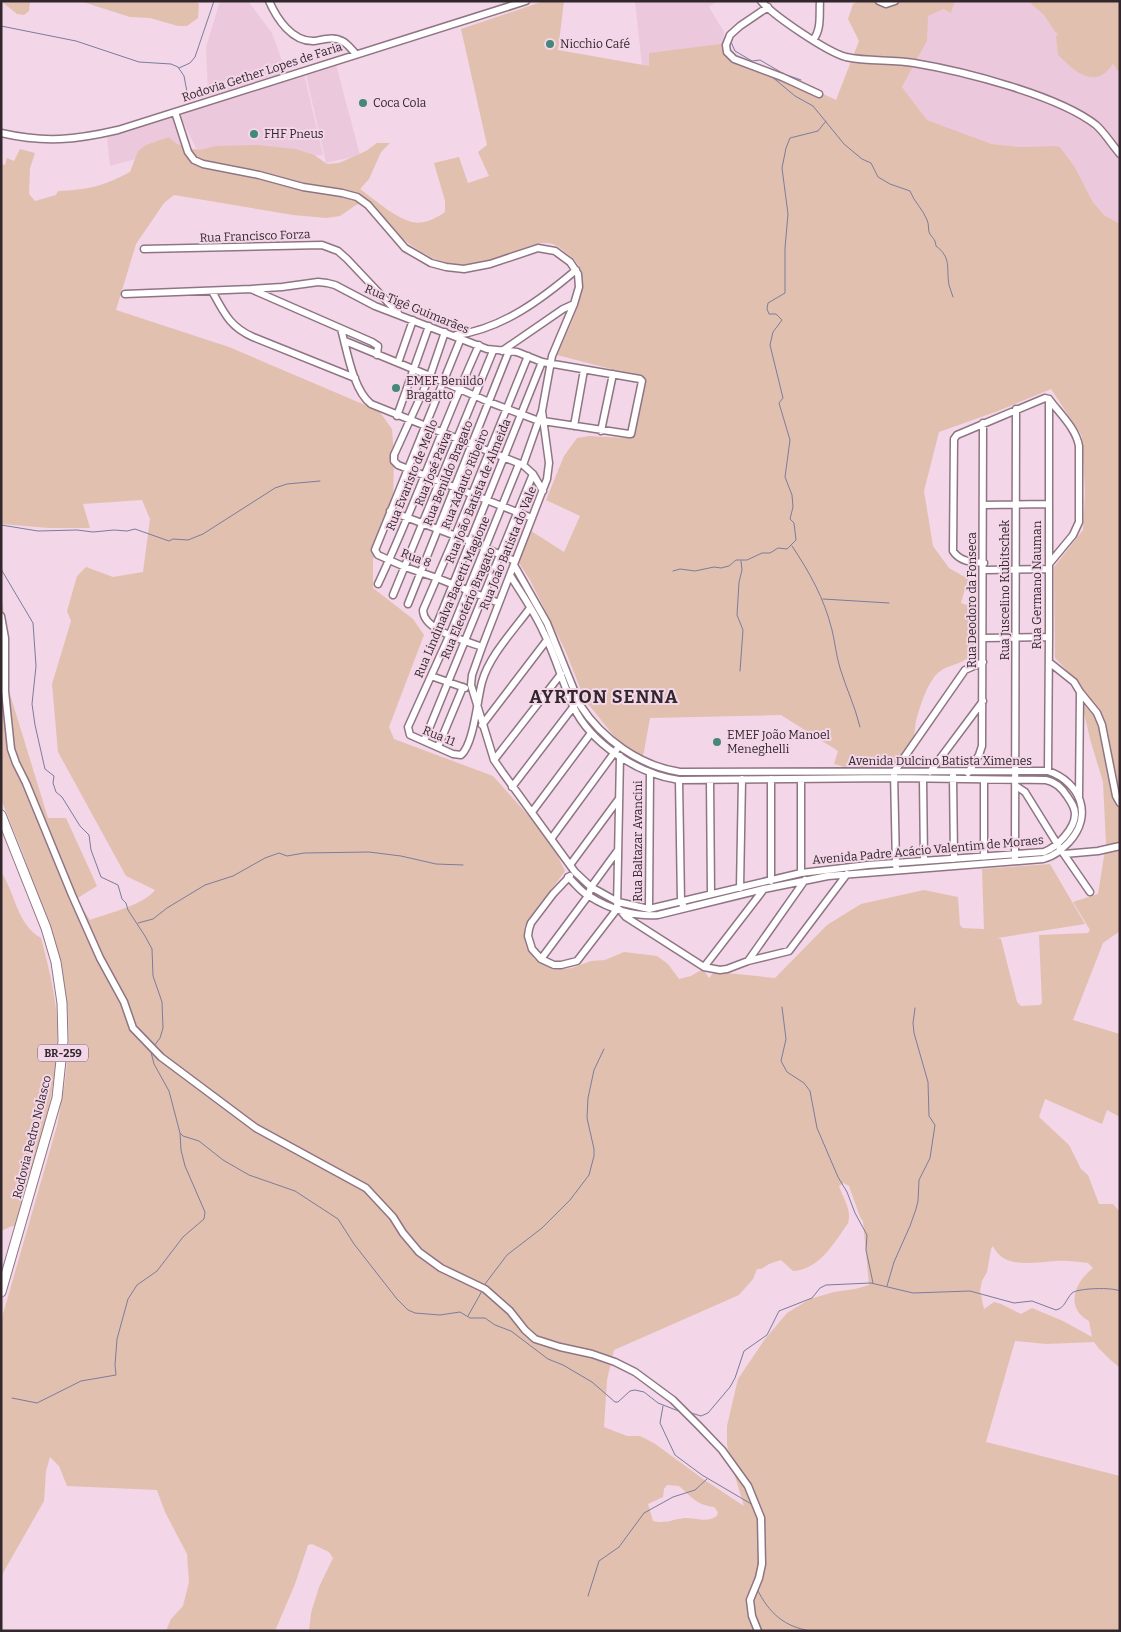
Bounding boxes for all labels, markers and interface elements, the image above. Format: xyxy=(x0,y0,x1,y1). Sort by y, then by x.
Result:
place label: Nicchio Café xyxy=(560,37,630,51)
marker: Nicchio Café xyxy=(544,38,556,50)
street label: Rodovia Gether Lopes de Faria xyxy=(180,39,344,105)
place label: Coca Cola xyxy=(373,96,427,110)
marker: Coca Cola xyxy=(357,97,369,109)
place label: FHF Pneus xyxy=(264,127,324,141)
marker: FHF Pneus xyxy=(248,128,260,140)
street label: Rua Francisco Forza xyxy=(199,227,311,245)
street label: Rua Tigê Guimarães xyxy=(363,282,472,336)
place label: EMEF Benildo Bragatto xyxy=(406,374,484,402)
marker: EMEF Benildo Bragatto xyxy=(390,382,402,394)
street label: Rua João Batista de Almeida xyxy=(443,416,514,565)
street label: Rua Evaristo de Mello xyxy=(383,417,441,533)
street label: Rua Benildo Bragato xyxy=(420,418,476,528)
street label: Rua Adauto Ribeiro xyxy=(438,427,492,531)
street label: Rua José Paiva xyxy=(412,429,454,508)
street label: Rua João Batista do Vale xyxy=(477,484,539,612)
street label: Rua Lindinalva Bacetti Magione xyxy=(412,514,492,680)
street label: Rua Juscelino Kubitschek xyxy=(998,520,1012,660)
street label: Rua Germano Nauman xyxy=(1030,520,1044,649)
street label: Rua Deodoro da Fonseca xyxy=(965,532,979,668)
street label: Rua Eleotério Bragato xyxy=(438,545,498,661)
street label: Rua 8 xyxy=(399,546,433,570)
district label: AYRTON SENNA xyxy=(529,686,679,708)
street label: Rua 11 xyxy=(421,723,457,749)
place label: EMEF João Manoel Meneghelli xyxy=(727,728,830,756)
marker: EMEF João Manoel Meneghelli xyxy=(711,736,723,748)
street label: Avenida Dulcino Batista Ximenes xyxy=(848,754,1032,768)
street label: Rua Baltazar Avancini xyxy=(631,780,645,902)
street label: Avenida Padre Acácio Valentim de Moraes xyxy=(812,833,1045,867)
road number: BR-259 xyxy=(38,1044,88,1062)
street label: Rodovia Pedro Nolasco xyxy=(10,1074,54,1200)

